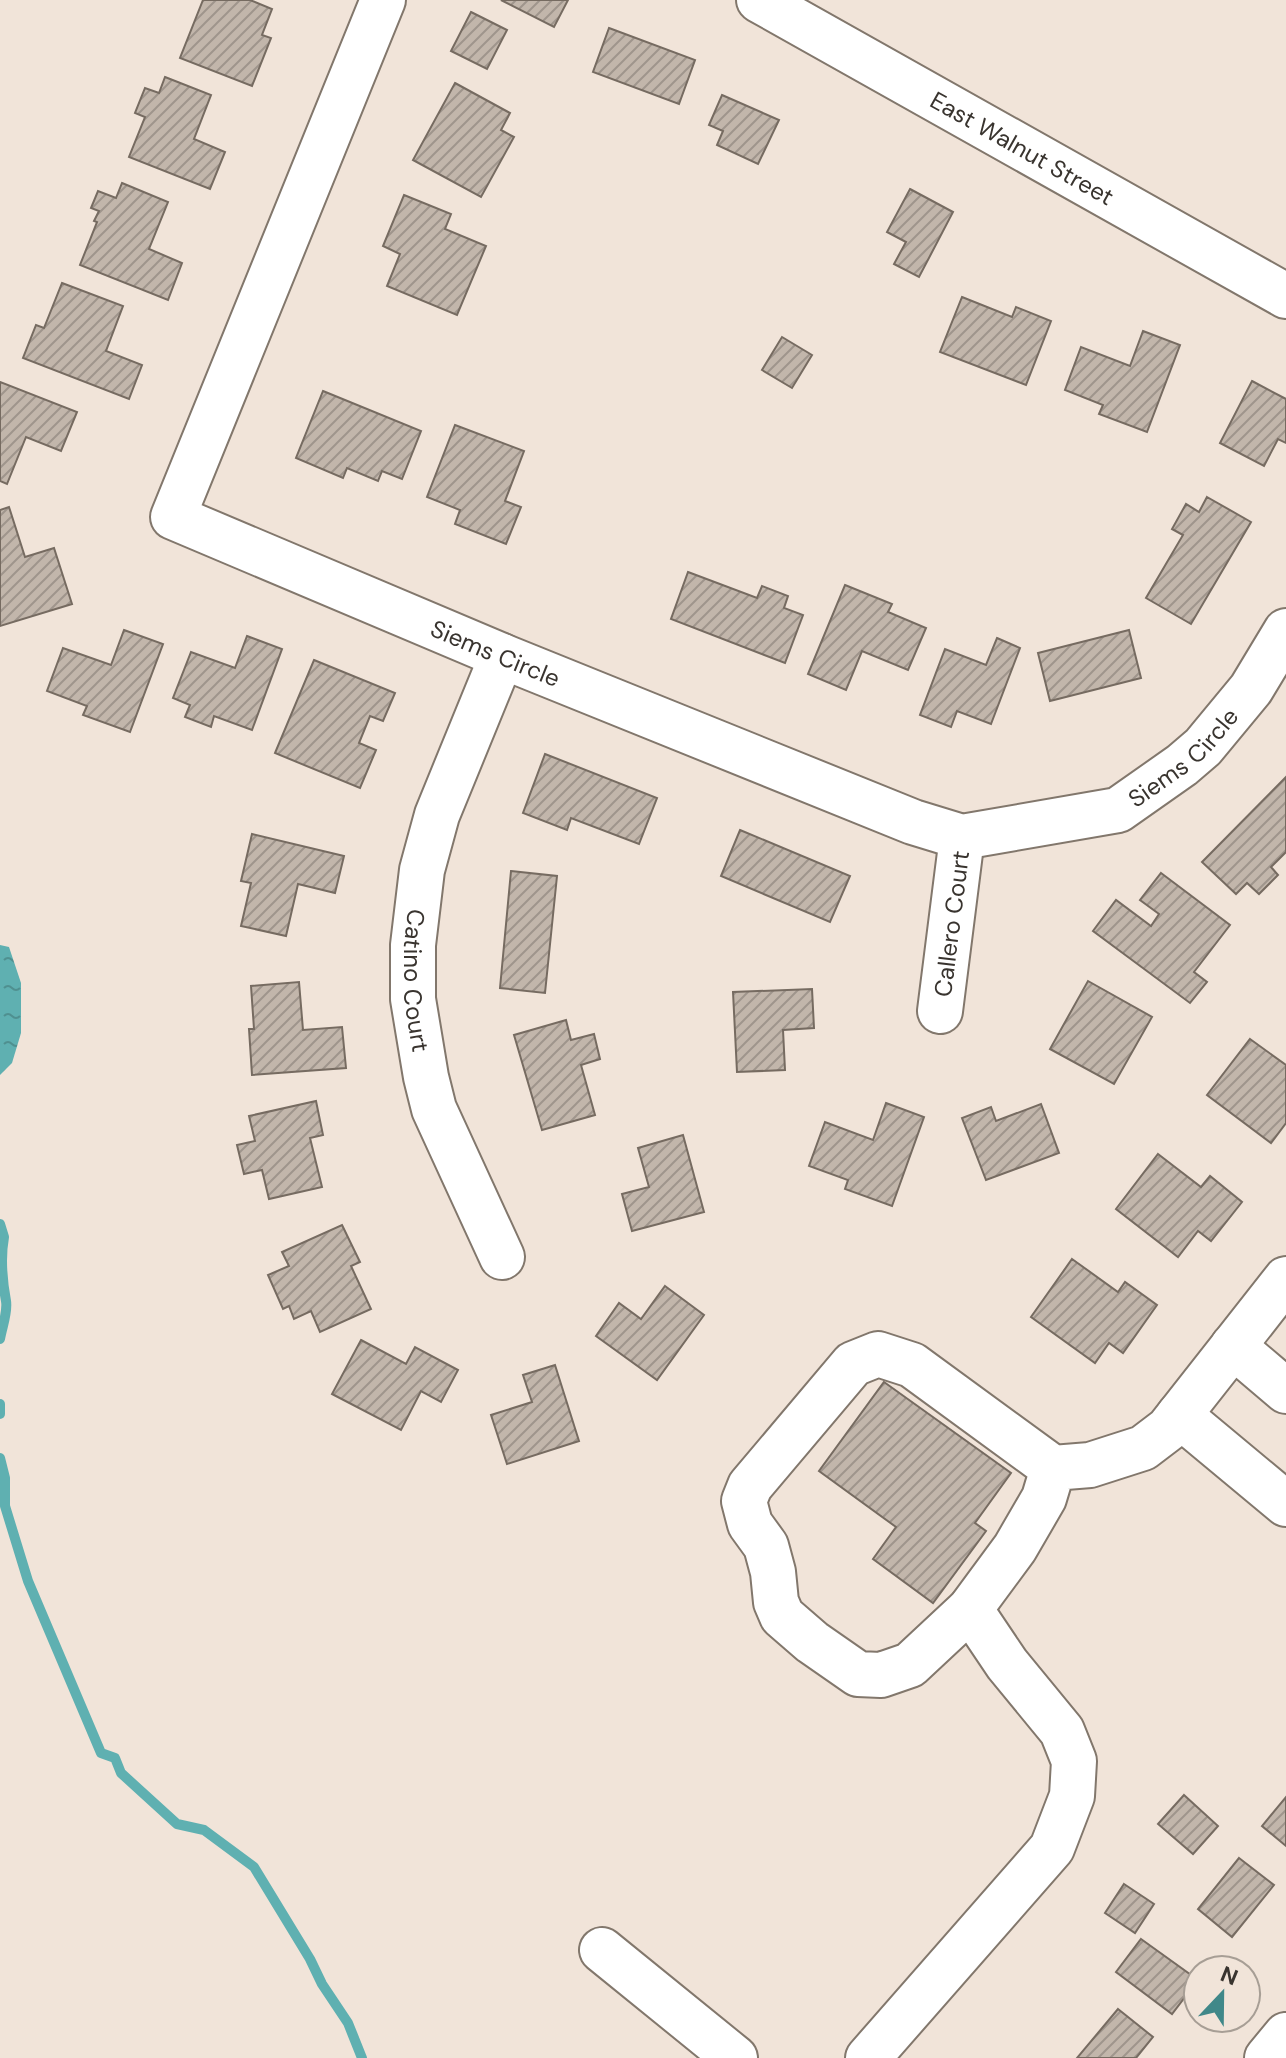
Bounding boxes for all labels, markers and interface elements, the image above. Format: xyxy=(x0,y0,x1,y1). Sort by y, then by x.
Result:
street label: East Walnut Street xyxy=(925,84,1120,212)
street label: Siems Circle xyxy=(426,612,565,693)
street label: Siems Circle xyxy=(1122,701,1245,814)
street label: Callero Court xyxy=(926,849,976,999)
street label: Catino Court xyxy=(397,908,437,1054)
north arrow xyxy=(1182,1954,1262,2034)
text: N xyxy=(1216,1959,1242,1992)

